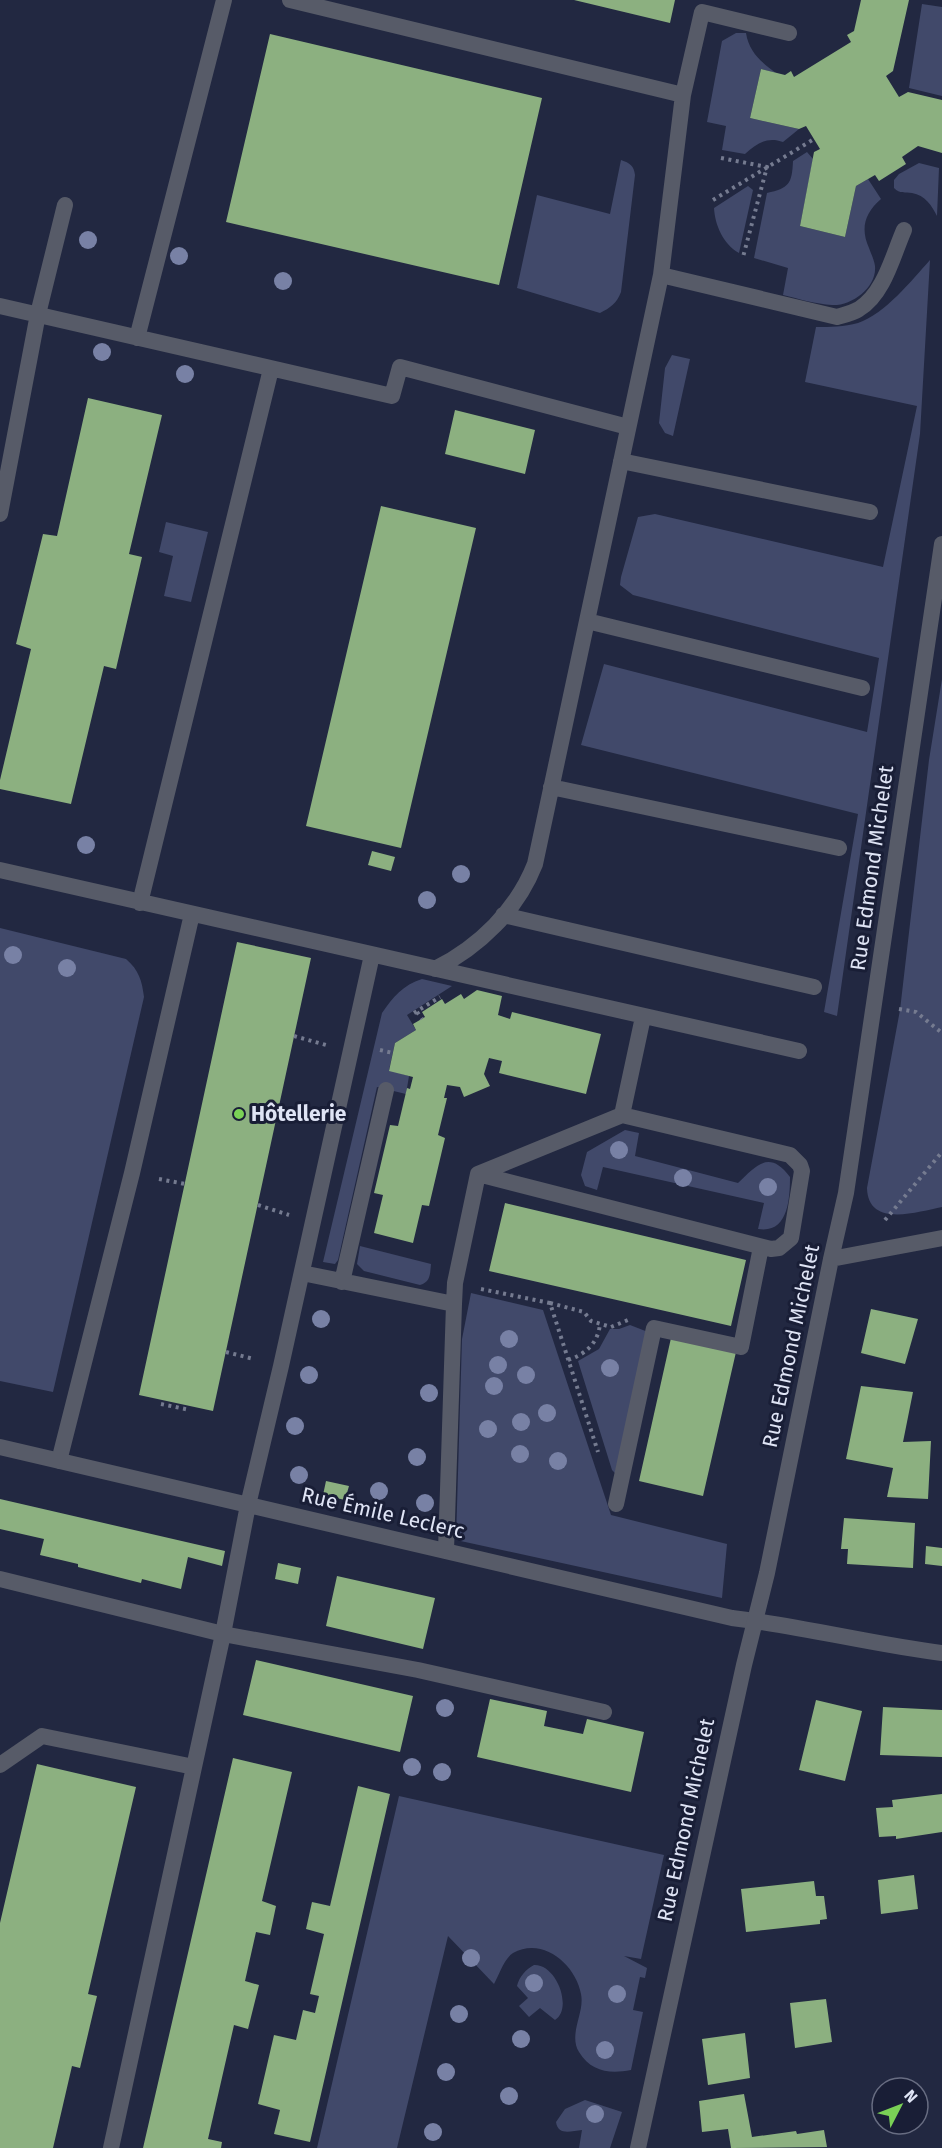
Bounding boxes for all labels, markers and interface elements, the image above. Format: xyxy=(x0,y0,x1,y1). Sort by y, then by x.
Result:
street label: Rue Edmond Michelet xyxy=(845,763,899,972)
place label: Hôtellerie xyxy=(251,1101,347,1127)
marker: Hôtellerie xyxy=(232,1107,246,1121)
street label: Rue Edmond Michelet xyxy=(757,1242,825,1450)
street label: Rue Émile Leclerc xyxy=(299,1482,467,1544)
street label: Rue Edmond Michelet xyxy=(652,1716,720,1924)
north arrow xyxy=(870,2076,930,2136)
text: N xyxy=(900,2086,921,2107)

